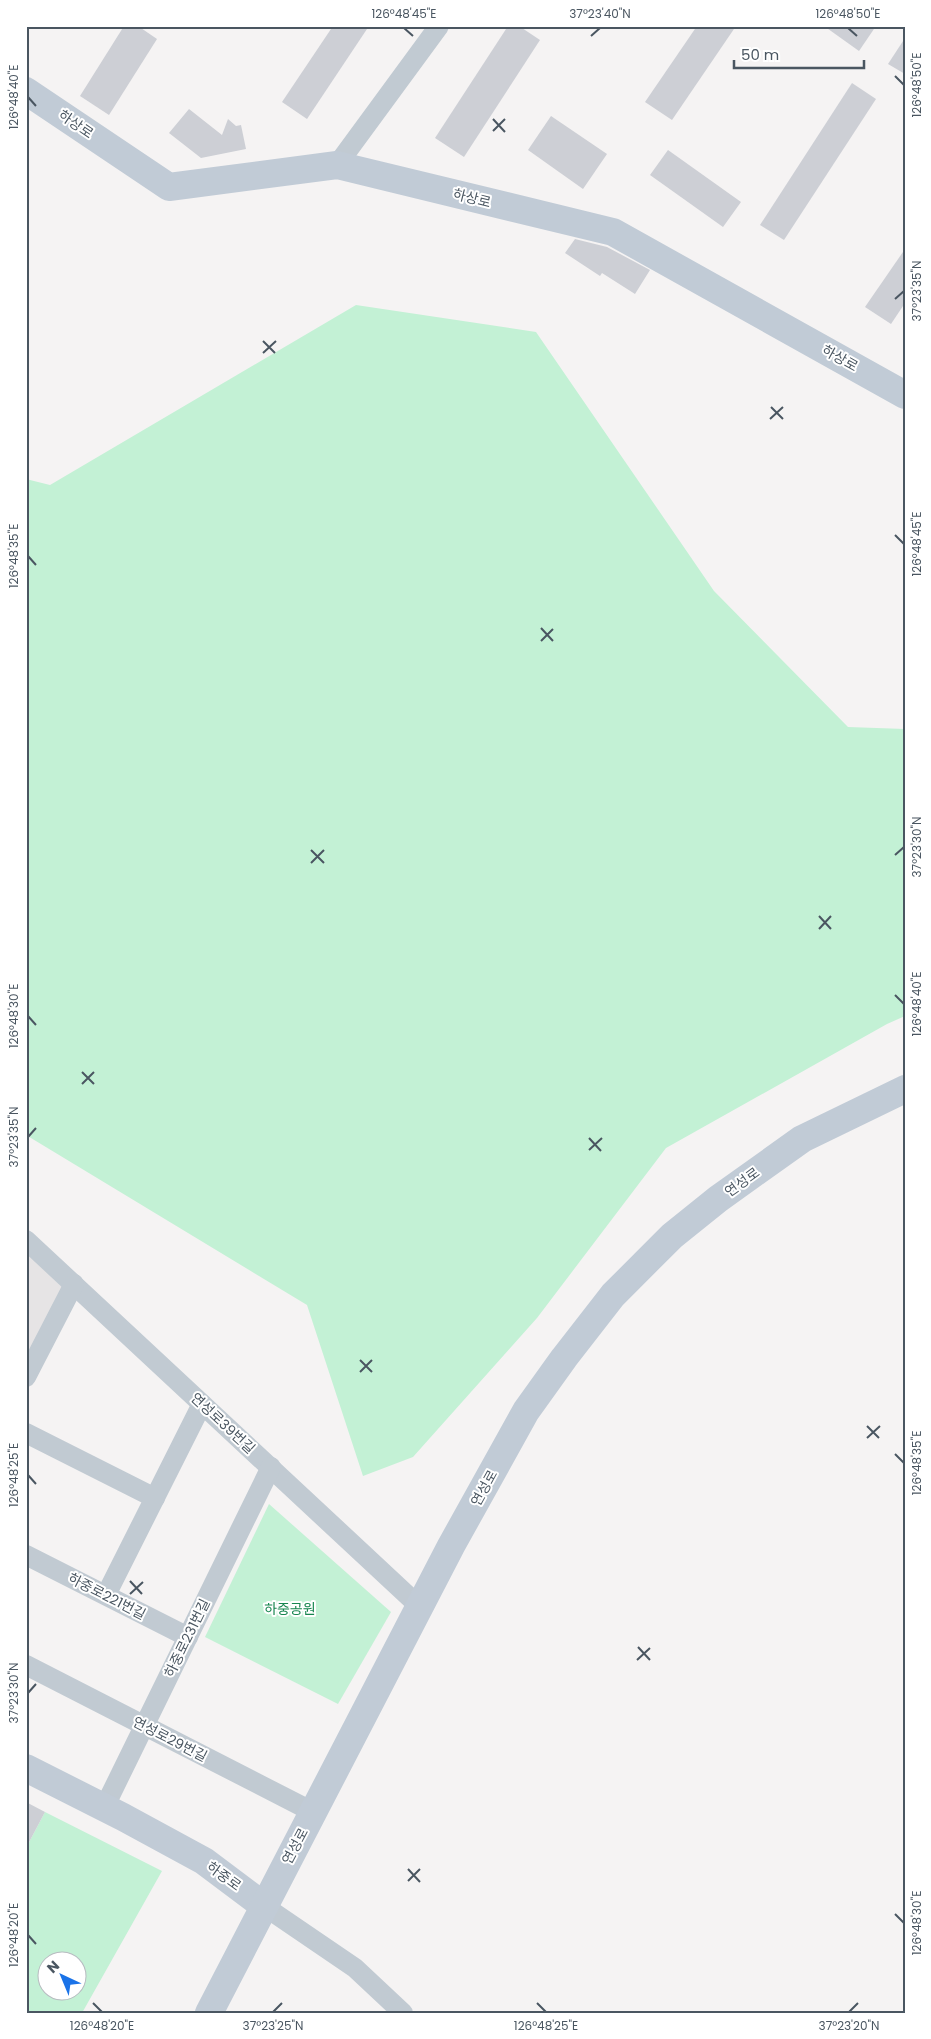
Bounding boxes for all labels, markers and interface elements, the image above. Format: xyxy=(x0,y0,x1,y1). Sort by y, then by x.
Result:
text: 126°48'45"E xyxy=(371,5,437,22)
text: 37°23'40"N xyxy=(569,5,631,22)
text: 126°48'50"E xyxy=(815,5,881,22)
scale bar xyxy=(734,38,864,70)
text: 50 m xyxy=(741,44,779,65)
text: 126°48'50"E xyxy=(908,52,925,118)
text: 126°48'40"E xyxy=(5,64,22,130)
street label: 하상로 xyxy=(54,105,98,143)
street label: 하상로 xyxy=(451,184,493,212)
text: 37°23'35"N xyxy=(908,261,925,321)
street label: 하상로 xyxy=(818,340,862,376)
text: 126°48'45"E xyxy=(908,511,925,577)
text: 126°48'35"E xyxy=(5,524,22,588)
text: 37°23'30"N xyxy=(908,817,925,877)
text: 126°48'40"E xyxy=(908,971,925,1037)
text: 126°48'30"E xyxy=(5,984,22,1048)
text: 37°23'35"N xyxy=(5,1107,22,1167)
street label: 연성로 xyxy=(720,1162,764,1201)
street label: 연성로39번길 xyxy=(186,1388,260,1458)
text: 126°48'35"E xyxy=(908,1431,925,1495)
text: 126°48'25"E xyxy=(5,1443,22,1507)
street label: 연성로 xyxy=(466,1466,502,1510)
street label: 하중로221번길 xyxy=(65,1568,149,1624)
street label: 하중로231번길 xyxy=(159,1595,215,1681)
park label: 하중공원 xyxy=(264,1599,316,1619)
text: 37°23'30"N xyxy=(5,1663,22,1723)
street label: 연성로29번길 xyxy=(129,1712,211,1766)
street label: 연성로 xyxy=(277,1824,313,1868)
street label: 하중로 xyxy=(202,1857,246,1896)
text: 126°48'30"E xyxy=(908,1891,925,1955)
text: 126°48'20"E xyxy=(5,1903,22,1967)
north arrow xyxy=(38,1952,88,2002)
text: N xyxy=(42,1956,64,1977)
text: 126°48'20"E xyxy=(70,2017,134,2034)
text: 37°23'25"N xyxy=(243,2017,303,2034)
text: 126°48'25"E xyxy=(514,2017,578,2034)
text: 37°23'20"N xyxy=(819,2017,879,2034)

